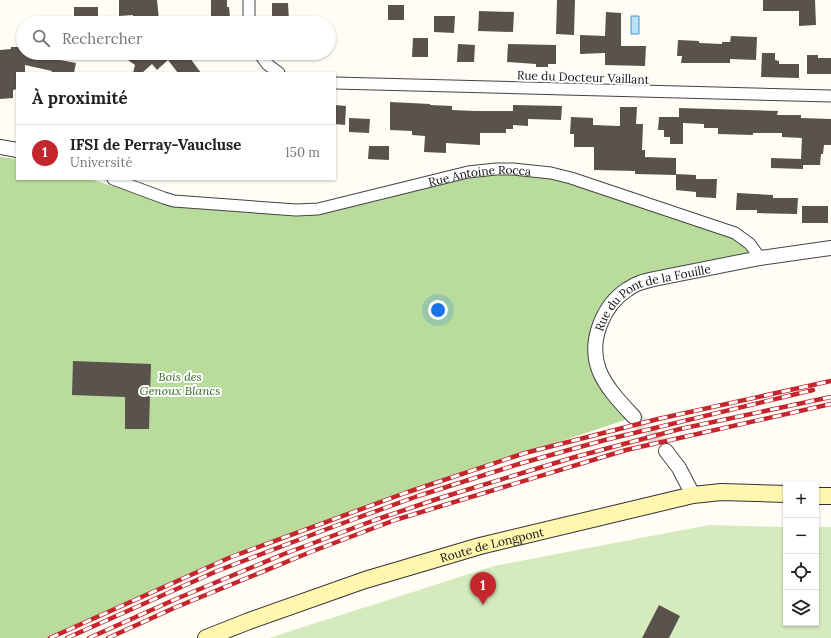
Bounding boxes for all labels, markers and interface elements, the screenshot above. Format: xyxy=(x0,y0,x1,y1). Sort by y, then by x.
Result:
search box xyxy=(16,16,336,60)
icon: search xyxy=(30,27,52,49)
text: Rechercher xyxy=(62,29,142,48)
street label: Rue du Docteur Vaillant xyxy=(517,67,650,87)
text: À proximité xyxy=(32,87,128,109)
text: IFSI de Perray-Vaucluse xyxy=(70,135,241,154)
text: 1 xyxy=(42,144,48,161)
text: 150 m xyxy=(285,144,320,161)
text: Université xyxy=(70,154,132,171)
street label: Rue Antoine Rocca xyxy=(426,161,532,189)
street label: Rue du Pont de la Fouille xyxy=(591,260,712,333)
your location xyxy=(428,300,448,320)
park label: Bois des Genoux Blancs xyxy=(140,369,220,398)
map controls xyxy=(783,482,819,626)
button: + xyxy=(783,482,819,518)
button: − xyxy=(783,518,819,554)
street label: Route de Longpont xyxy=(438,523,546,565)
button: locate xyxy=(783,554,819,590)
pin: 1 xyxy=(470,572,496,605)
button: layers xyxy=(783,590,819,626)

